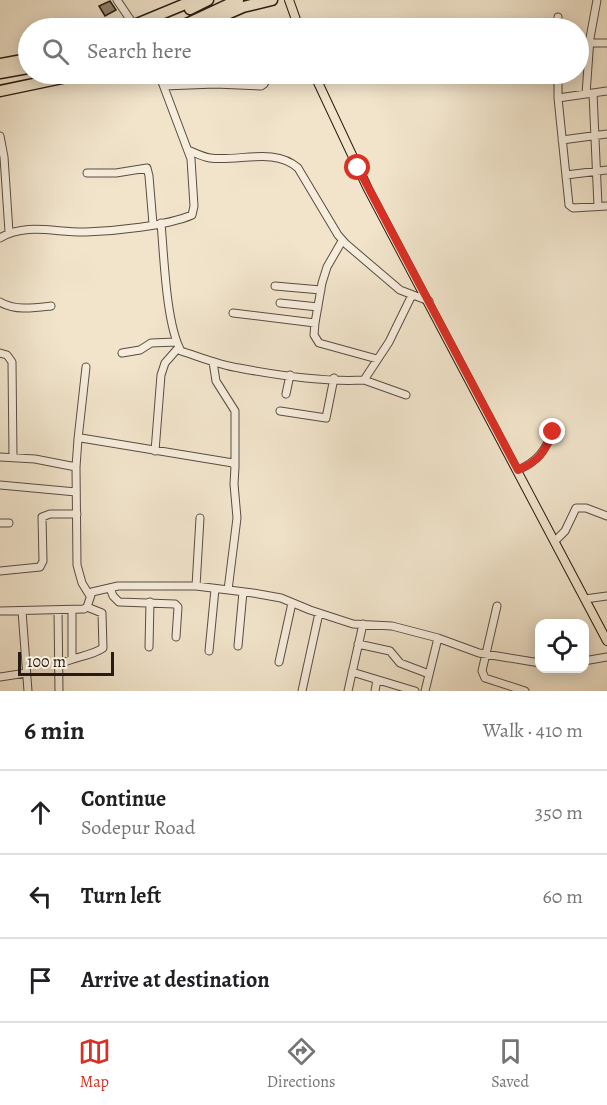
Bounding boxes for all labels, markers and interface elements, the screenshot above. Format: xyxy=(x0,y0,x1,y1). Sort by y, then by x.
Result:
search box xyxy=(18,18,589,84)
icon: search xyxy=(39,35,72,68)
text: Search here xyxy=(87,36,192,66)
route start xyxy=(344,154,370,180)
route end xyxy=(539,418,565,444)
map controls xyxy=(535,619,589,673)
button: locate xyxy=(535,619,589,673)
scale bar xyxy=(18,649,114,676)
text: 100 m xyxy=(27,651,66,673)
text: 6 min xyxy=(24,713,85,748)
text: Walk · 410 m xyxy=(483,717,583,744)
text: Continue xyxy=(81,784,166,814)
icon: ahead xyxy=(24,796,57,829)
text: 350 m xyxy=(535,799,583,826)
text: Sodepur Road xyxy=(81,814,196,841)
icon: left xyxy=(24,880,57,913)
text: Turn left xyxy=(81,881,161,911)
text: 60 m xyxy=(543,883,583,910)
icon: arrive xyxy=(24,964,57,997)
text: Arrive at destination xyxy=(81,965,270,995)
tab: Map xyxy=(78,1035,111,1093)
tab: Directions xyxy=(267,1035,335,1093)
tab: Saved xyxy=(491,1035,529,1093)

